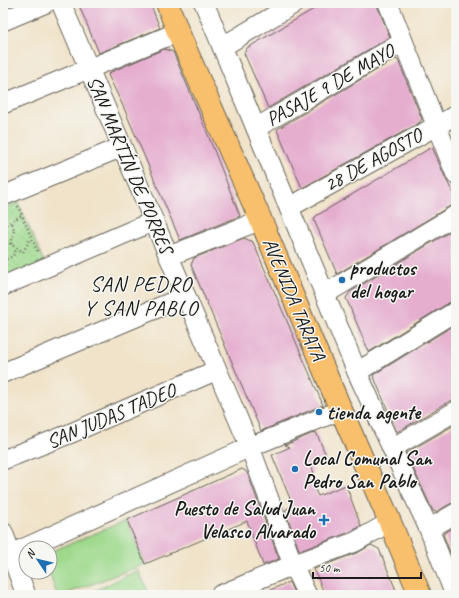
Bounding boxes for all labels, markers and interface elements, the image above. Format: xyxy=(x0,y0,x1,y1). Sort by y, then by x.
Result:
street label: PASAJE 9 DE MAYO xyxy=(261,37,400,132)
street label: SAN MARTÍN DE PORRES xyxy=(81,72,180,261)
street label: 28 DE AGOSTO xyxy=(320,122,428,197)
street label: AVENIDA TARATA xyxy=(257,234,331,365)
place label: productos del hogar xyxy=(350,256,418,304)
district label: SAN PEDRO Y SAN PABLO xyxy=(84,271,200,321)
marker: productos del hogar xyxy=(337,275,347,285)
street label: SAN JUDAS TADEO xyxy=(43,377,181,454)
place label: tienda agente xyxy=(327,400,421,425)
marker: tienda agente xyxy=(314,407,324,417)
place label: Local Comunal San Pedro San Pablo xyxy=(303,446,434,494)
marker: Local Comunal San Pedro San Pablo xyxy=(290,464,300,474)
place label: Puesto de Salud Juan Velasco Alvarado xyxy=(174,496,317,544)
marker: Puesto de Salud Juan Velasco Alvarado xyxy=(318,514,330,526)
north arrow xyxy=(18,540,58,580)
text: N xyxy=(22,546,39,561)
scale bar xyxy=(313,554,421,580)
text: 50 m xyxy=(319,560,341,576)

